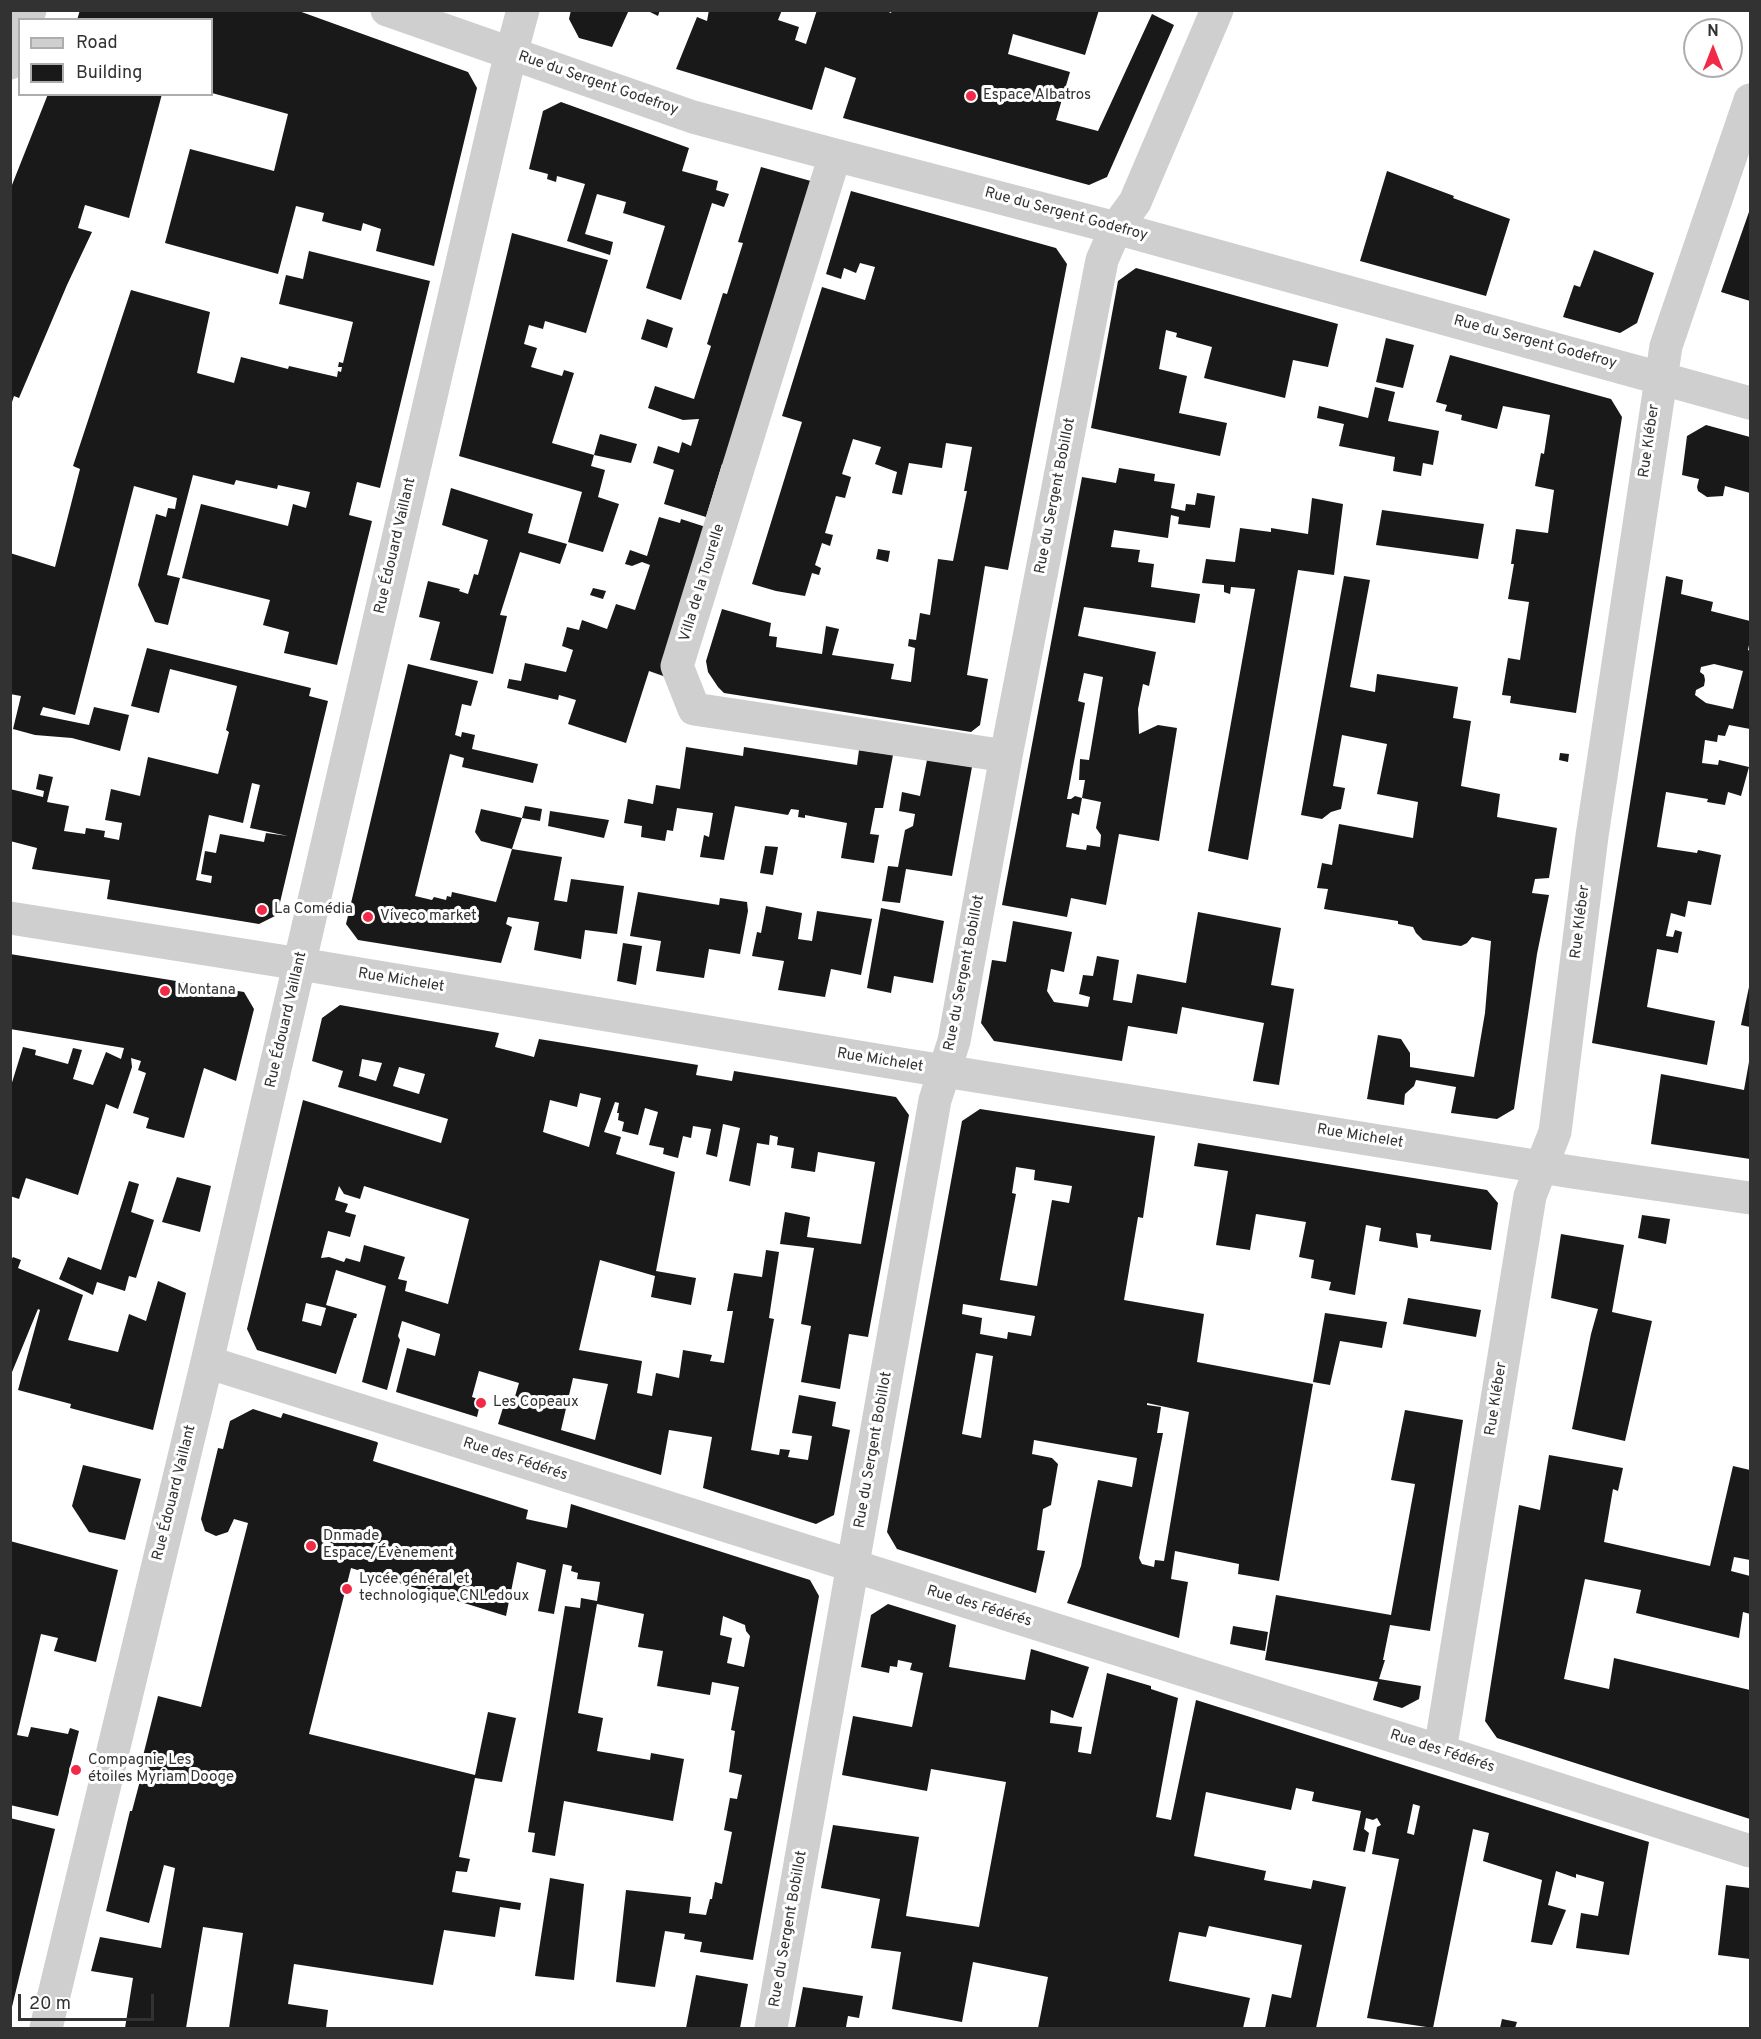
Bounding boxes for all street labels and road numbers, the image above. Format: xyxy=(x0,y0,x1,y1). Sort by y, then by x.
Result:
street label: Rue du Sergent Godefroy xyxy=(515,48,681,120)
street label: Rue du Sergent Godefroy xyxy=(982,185,1150,245)
street label: Rue du Sergent Godefroy xyxy=(1451,313,1619,373)
street label: Rue Kléber xyxy=(1636,403,1664,479)
street label: Rue du Sergent Bobillot xyxy=(1032,416,1080,576)
street label: Rue Édouard Vaillant xyxy=(372,476,420,616)
street label: Villa de la Tourelle xyxy=(677,522,729,644)
street label: Rue Kléber xyxy=(1568,884,1594,960)
street label: Rue du Sergent Bobillot xyxy=(941,893,989,1053)
street label: Rue Édouard Vaillant xyxy=(263,950,311,1090)
street label: Rue Michelet xyxy=(356,965,446,997)
street label: Rue Michelet xyxy=(835,1045,925,1077)
street label: Rue Michelet xyxy=(1315,1121,1405,1153)
street label: Rue Kléber xyxy=(1482,1361,1512,1437)
street label: Rue du Sergent Bobillot xyxy=(851,1370,897,1530)
street label: Rue Édouard Vaillant xyxy=(149,1423,201,1563)
street label: Rue des Fédérés xyxy=(460,1435,570,1485)
street label: Rue des Fédérés xyxy=(924,1582,1034,1632)
street label: Rue des Fédérés xyxy=(1387,1727,1497,1777)
street label: Rue du Sergent Bobillot xyxy=(766,1849,812,2009)

